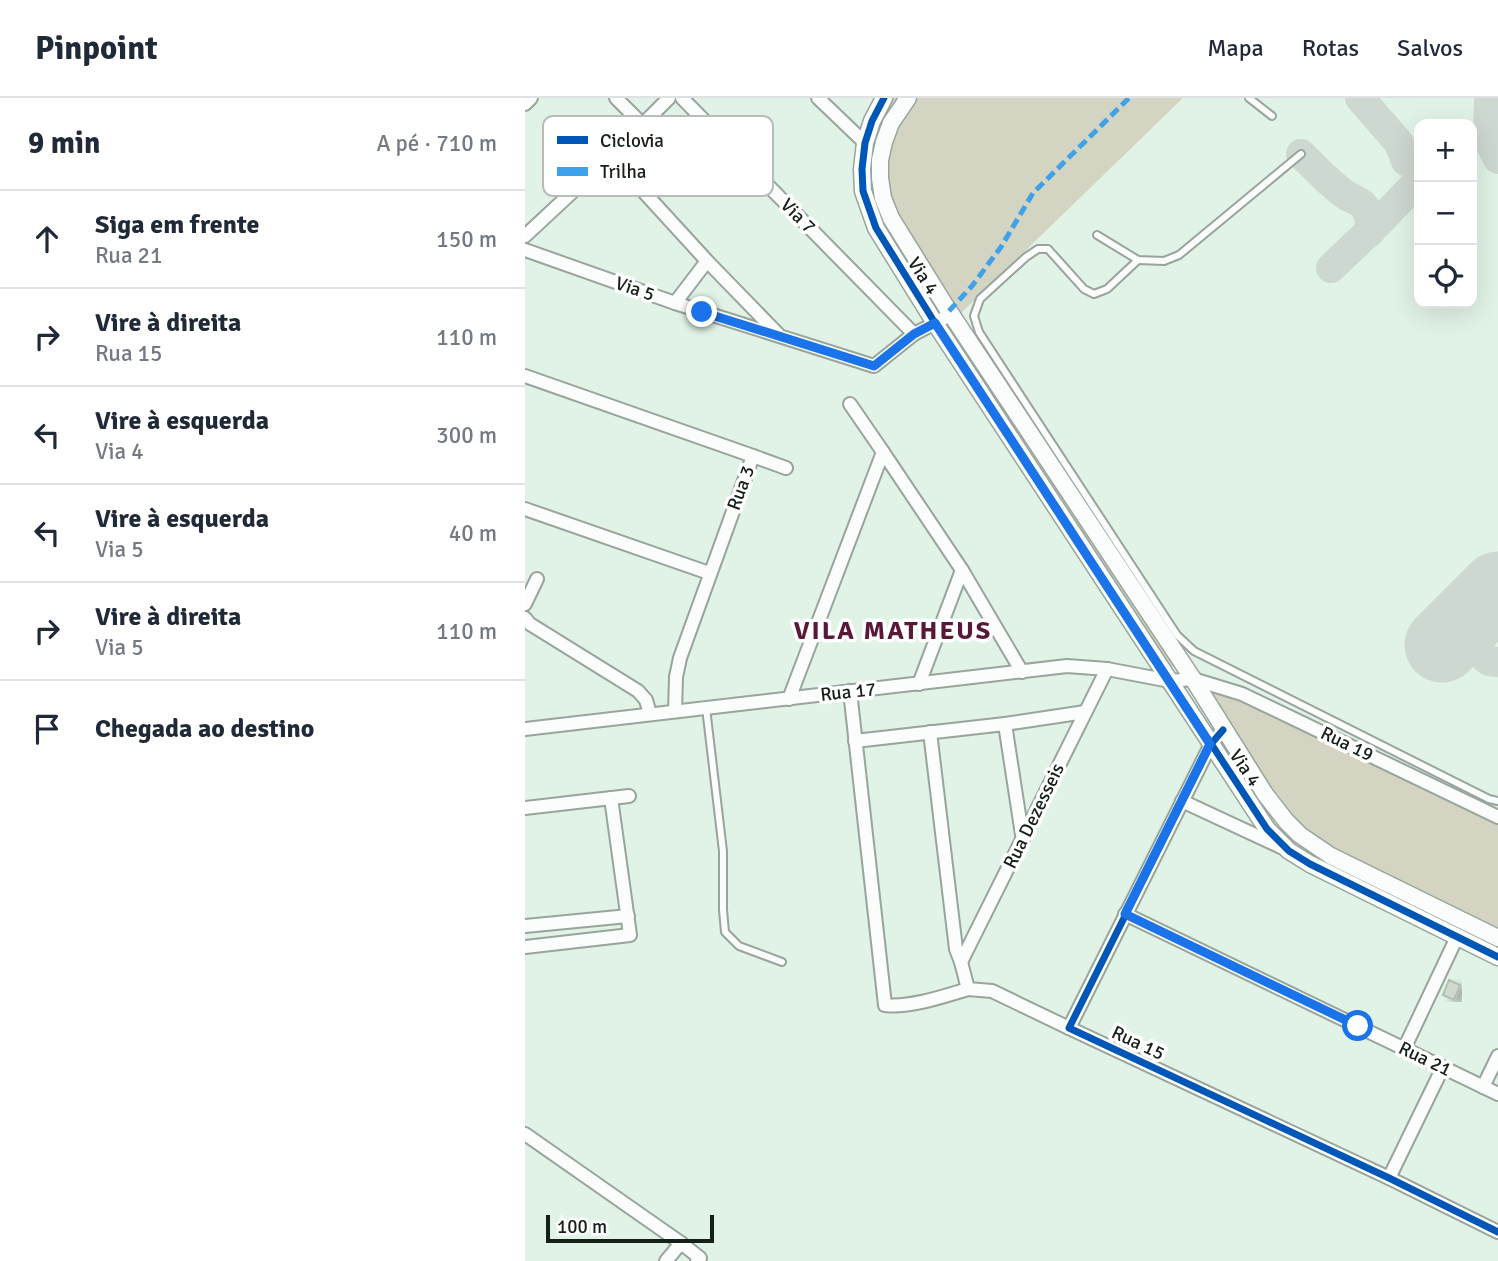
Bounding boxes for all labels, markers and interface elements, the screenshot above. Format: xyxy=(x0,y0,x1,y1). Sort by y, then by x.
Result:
text: Pinpoint xyxy=(35,28,158,69)
text: Mapa xyxy=(1207,33,1264,63)
text: Rotas xyxy=(1302,33,1359,63)
text: Salvos xyxy=(1397,33,1463,63)
legend xyxy=(543,116,773,196)
map controls xyxy=(1414,119,1477,308)
button: + xyxy=(1414,119,1477,182)
text: 9 min xyxy=(28,125,100,162)
text: A pé · 710 m xyxy=(376,129,497,158)
text: Ciclovia xyxy=(600,129,664,153)
text: Trilha xyxy=(600,160,646,184)
button: − xyxy=(1414,182,1477,245)
street label: Via 7 xyxy=(775,193,821,239)
text: Siga em frente xyxy=(95,209,259,241)
icon: ahead xyxy=(28,220,66,258)
text: 150 m xyxy=(436,225,497,254)
text: Rua 21 xyxy=(95,241,162,270)
button: locate xyxy=(1414,245,1477,308)
street label: Via 4 xyxy=(902,253,944,299)
street label: Via 5 xyxy=(612,271,658,307)
route end xyxy=(686,296,717,327)
text: Vire à direita xyxy=(95,307,241,339)
icon: right xyxy=(28,318,66,356)
text: 110 m xyxy=(436,323,497,352)
text: Rua 15 xyxy=(95,339,162,368)
text: Vire à esquerda xyxy=(95,405,269,437)
icon: left xyxy=(28,416,66,454)
text: 300 m xyxy=(436,421,497,450)
text: Via 4 xyxy=(95,437,144,466)
street label: Rua 3 xyxy=(722,463,760,513)
text: Vire à esquerda xyxy=(95,503,269,535)
icon: left xyxy=(28,514,66,552)
text: 40 m xyxy=(449,519,497,548)
text: Via 5 xyxy=(95,535,144,564)
text: Vire à direita xyxy=(95,601,241,633)
icon: right xyxy=(28,612,66,650)
district label: VILA MATHEUS xyxy=(794,615,992,647)
text: 110 m xyxy=(436,617,497,646)
text: Via 5 xyxy=(95,633,144,662)
street label: Rua 17 xyxy=(819,677,877,707)
icon: arrive xyxy=(28,710,66,748)
text: Chegada ao destino xyxy=(95,713,314,745)
street label: Rua 19 xyxy=(1317,721,1377,767)
street label: Via 4 xyxy=(1224,745,1266,791)
street label: Rua Dezesseis xyxy=(998,759,1070,873)
route start xyxy=(1342,1010,1373,1041)
street label: Rua 15 xyxy=(1108,1020,1168,1066)
street label: Rua 21 xyxy=(1395,1036,1455,1082)
scale bar xyxy=(546,1212,714,1244)
text: 100 m xyxy=(557,1215,607,1239)

